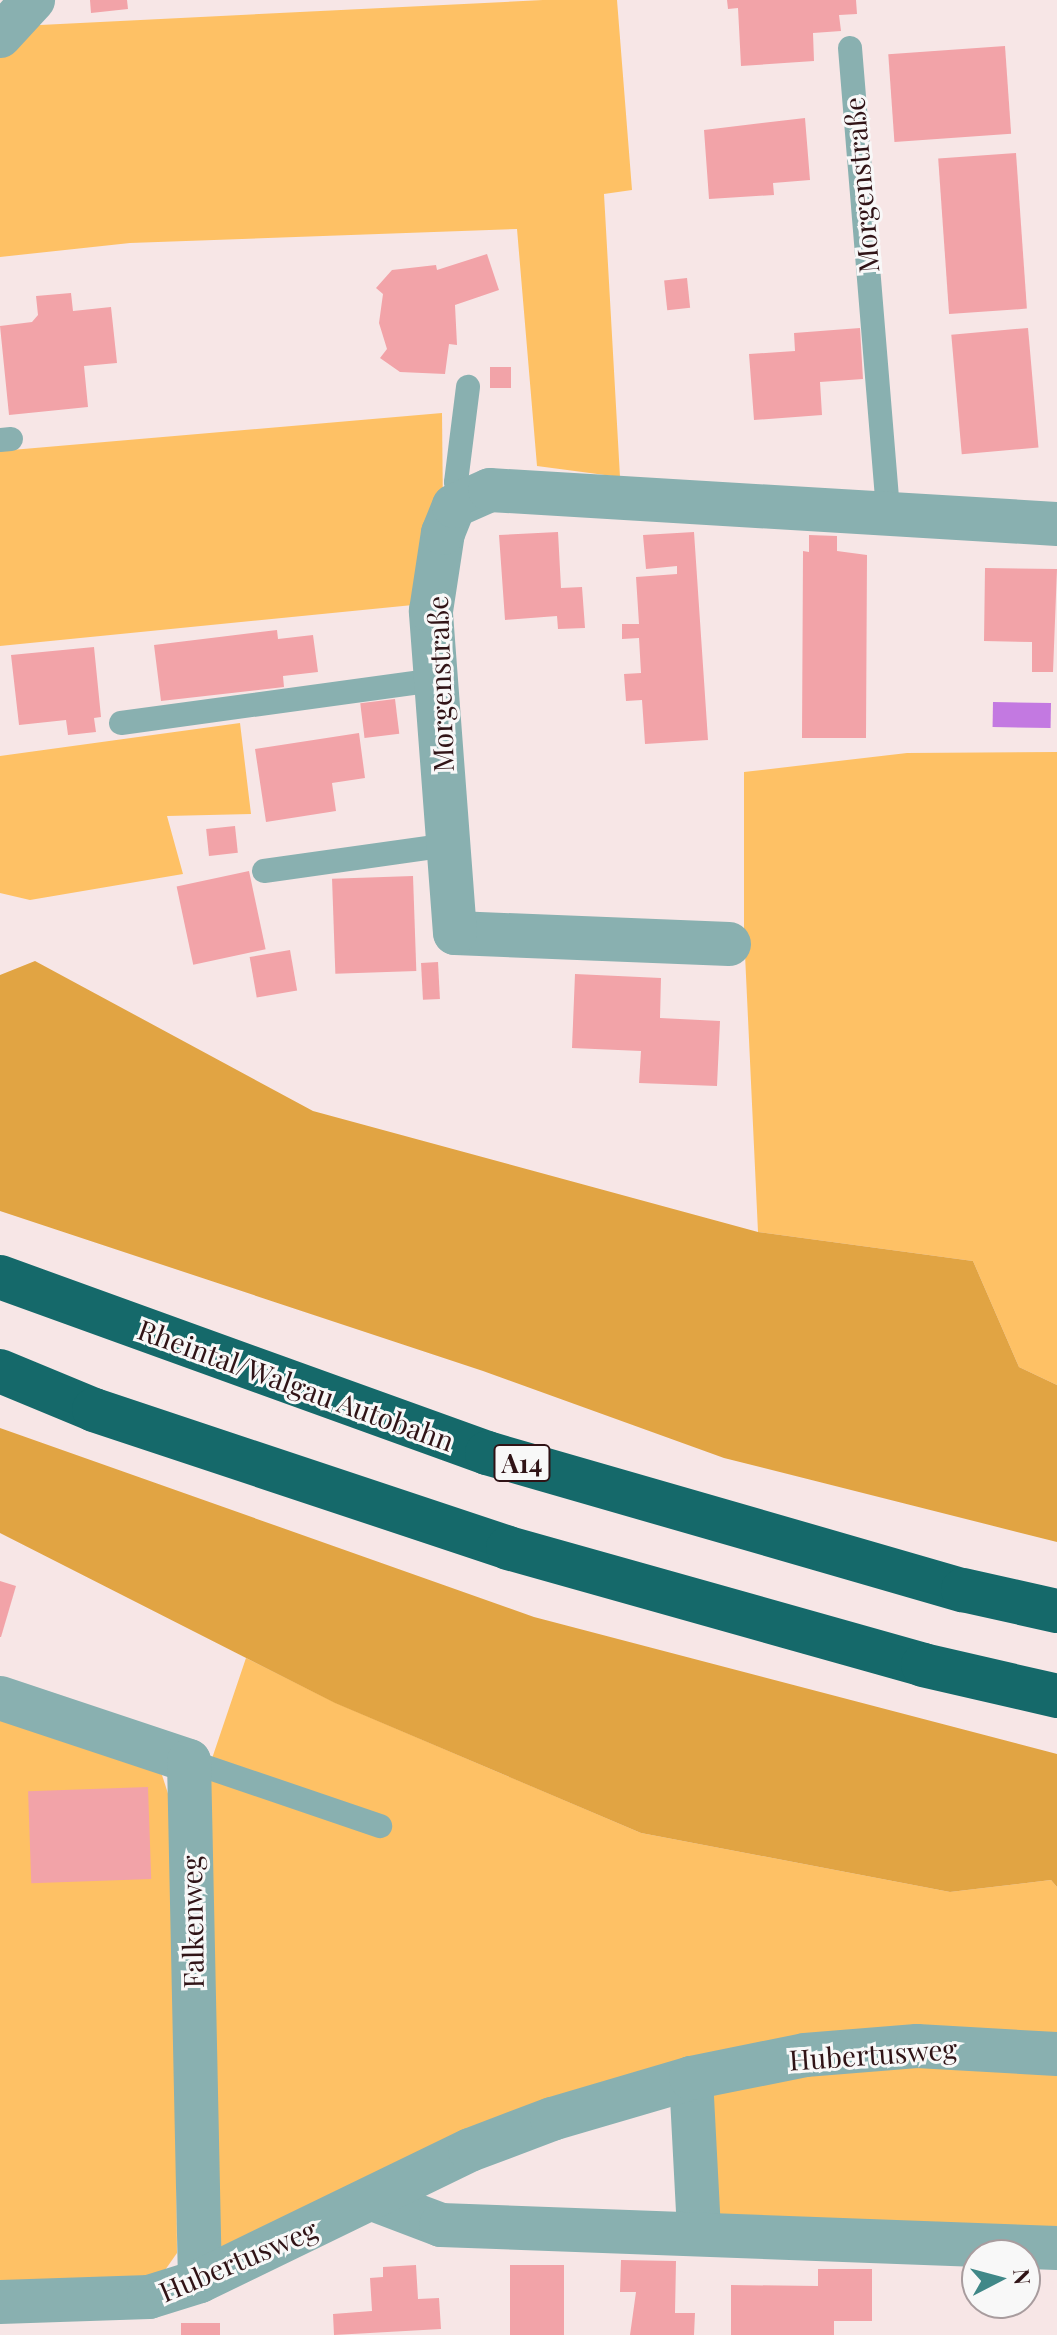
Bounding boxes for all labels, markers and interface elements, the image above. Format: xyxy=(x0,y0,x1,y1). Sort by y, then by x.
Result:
street label: Morgenstraße xyxy=(837,96,885,274)
street label: Morgenstraße xyxy=(420,595,460,773)
street label: Rheintal/Walgau Autobahn xyxy=(133,1312,459,1458)
road number: A14 xyxy=(492,1441,552,1485)
street label: Falkenweg xyxy=(174,1855,210,1989)
street label: Hubertusweg xyxy=(788,2031,958,2077)
street label: Hubertusweg xyxy=(154,2212,322,2308)
north arrow xyxy=(961,2239,1041,2319)
text: N xyxy=(1007,2267,1039,2286)

